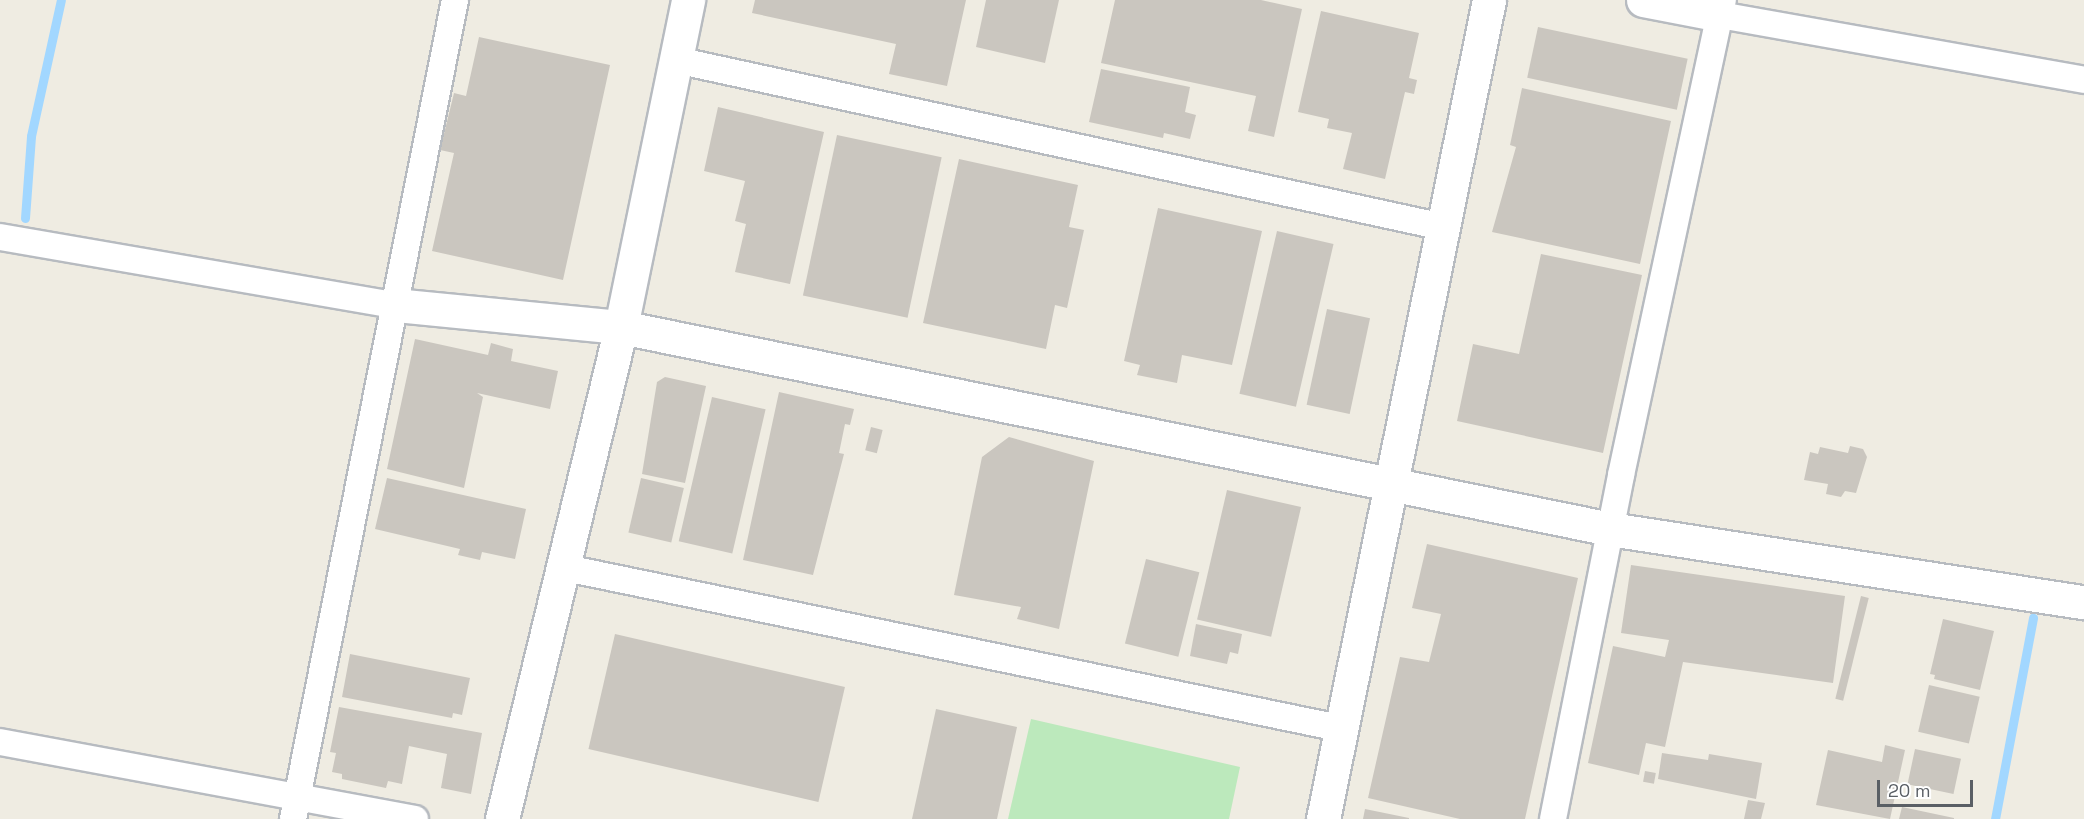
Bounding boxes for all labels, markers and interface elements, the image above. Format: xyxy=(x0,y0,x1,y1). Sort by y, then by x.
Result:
scale bar xyxy=(1880,768,1976,806)
text: 20 m xyxy=(1888,779,1931,802)

